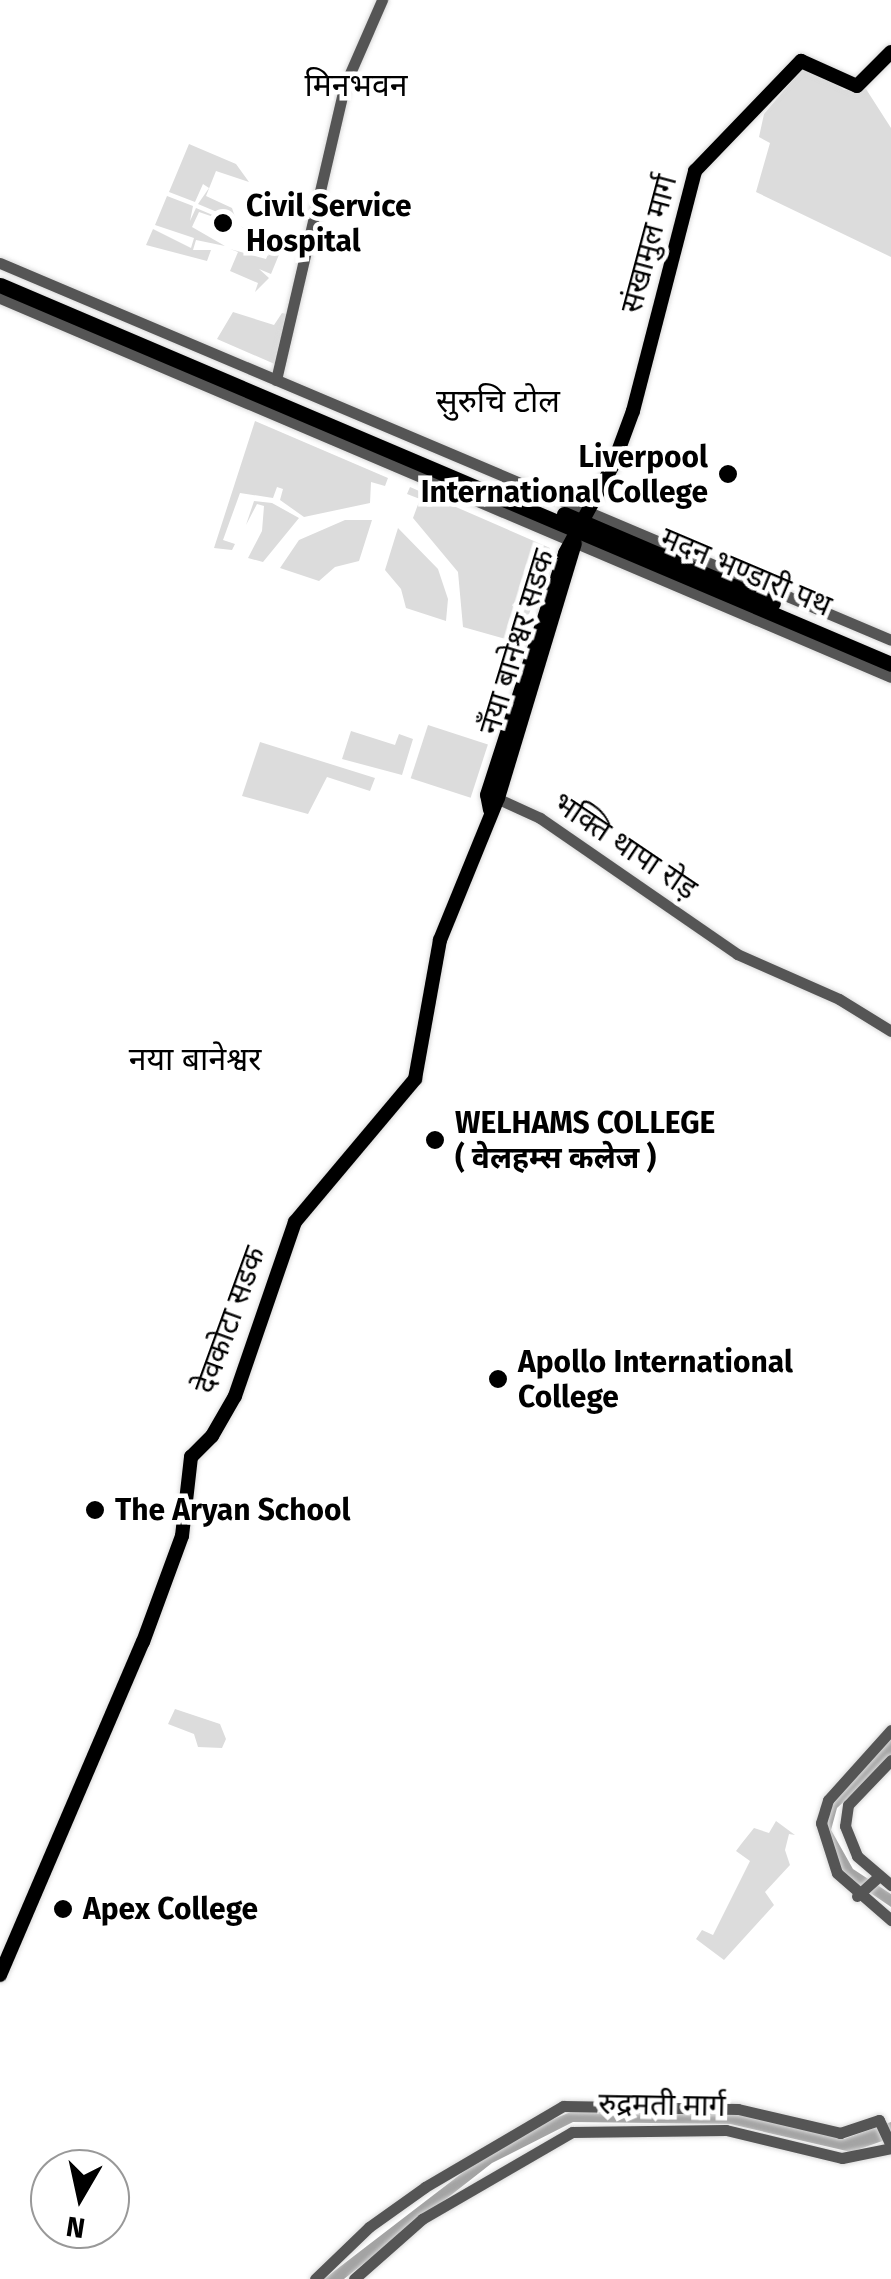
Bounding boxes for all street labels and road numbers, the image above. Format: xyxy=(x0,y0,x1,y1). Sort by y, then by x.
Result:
street label: संखामुल मार्ग xyxy=(613,171,685,317)
street label: मदन भण्डारी पथ xyxy=(655,520,837,624)
street label: नँया बानेश्वर सडक xyxy=(472,545,562,739)
street label: भक्ति थापा रोड़ xyxy=(546,785,704,907)
street label: देवकोटा सडक xyxy=(187,1242,273,1398)
street label: रुद्रमती मार्ग xyxy=(598,2086,726,2124)

